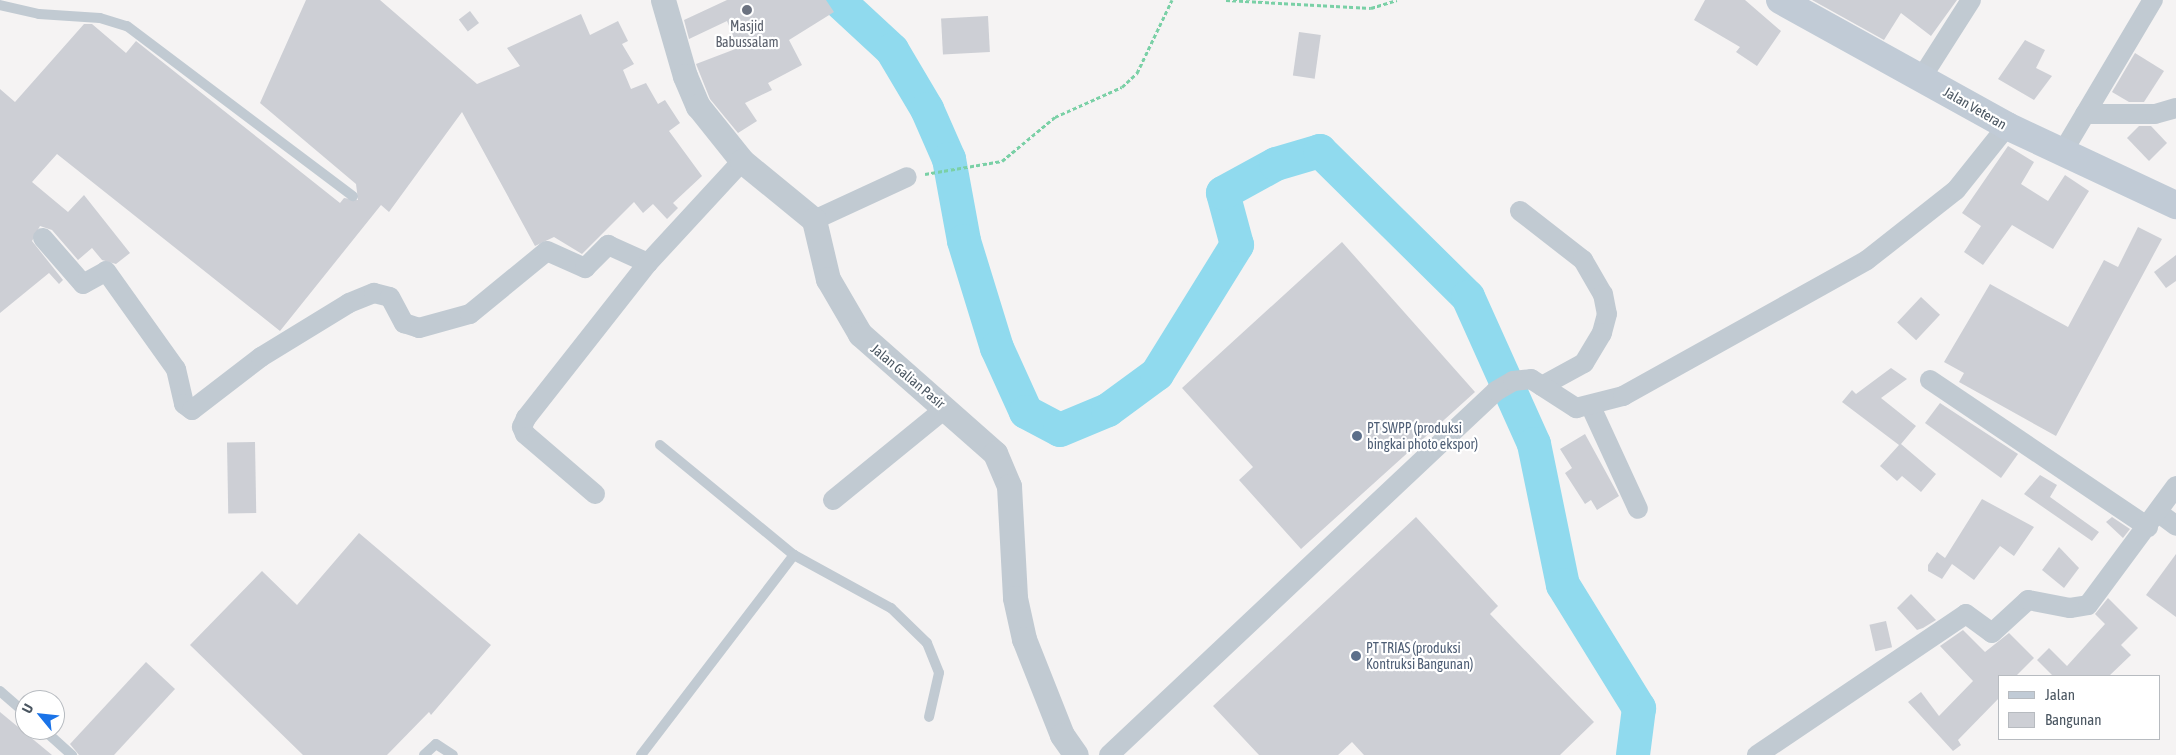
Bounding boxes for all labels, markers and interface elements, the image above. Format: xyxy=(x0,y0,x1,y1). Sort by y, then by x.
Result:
marker: Masjid Babussalam xyxy=(741,4,753,16)
place label: Masjid Babussalam xyxy=(715,18,779,50)
street label: Jalan Veteran xyxy=(1940,83,2010,133)
street label: Jalan Galian Pasir xyxy=(868,340,948,412)
place label: PT SWPP (produksi bingkai photo ekspor) xyxy=(1367,420,1478,452)
marker: PT SWPP (produksi bingkai photo ekspor) xyxy=(1351,430,1363,442)
place label: PT TRIAS (produksi Kontruksi Bangunan) xyxy=(1366,640,1473,672)
marker: PT TRIAS (produksi Kontruksi Bangunan) xyxy=(1350,650,1362,662)
legend xyxy=(1998,675,2161,740)
text: Jalan xyxy=(2045,686,2075,703)
north arrow xyxy=(15,690,65,740)
text: U xyxy=(19,701,37,716)
text: Bangunan xyxy=(2045,711,2102,728)

